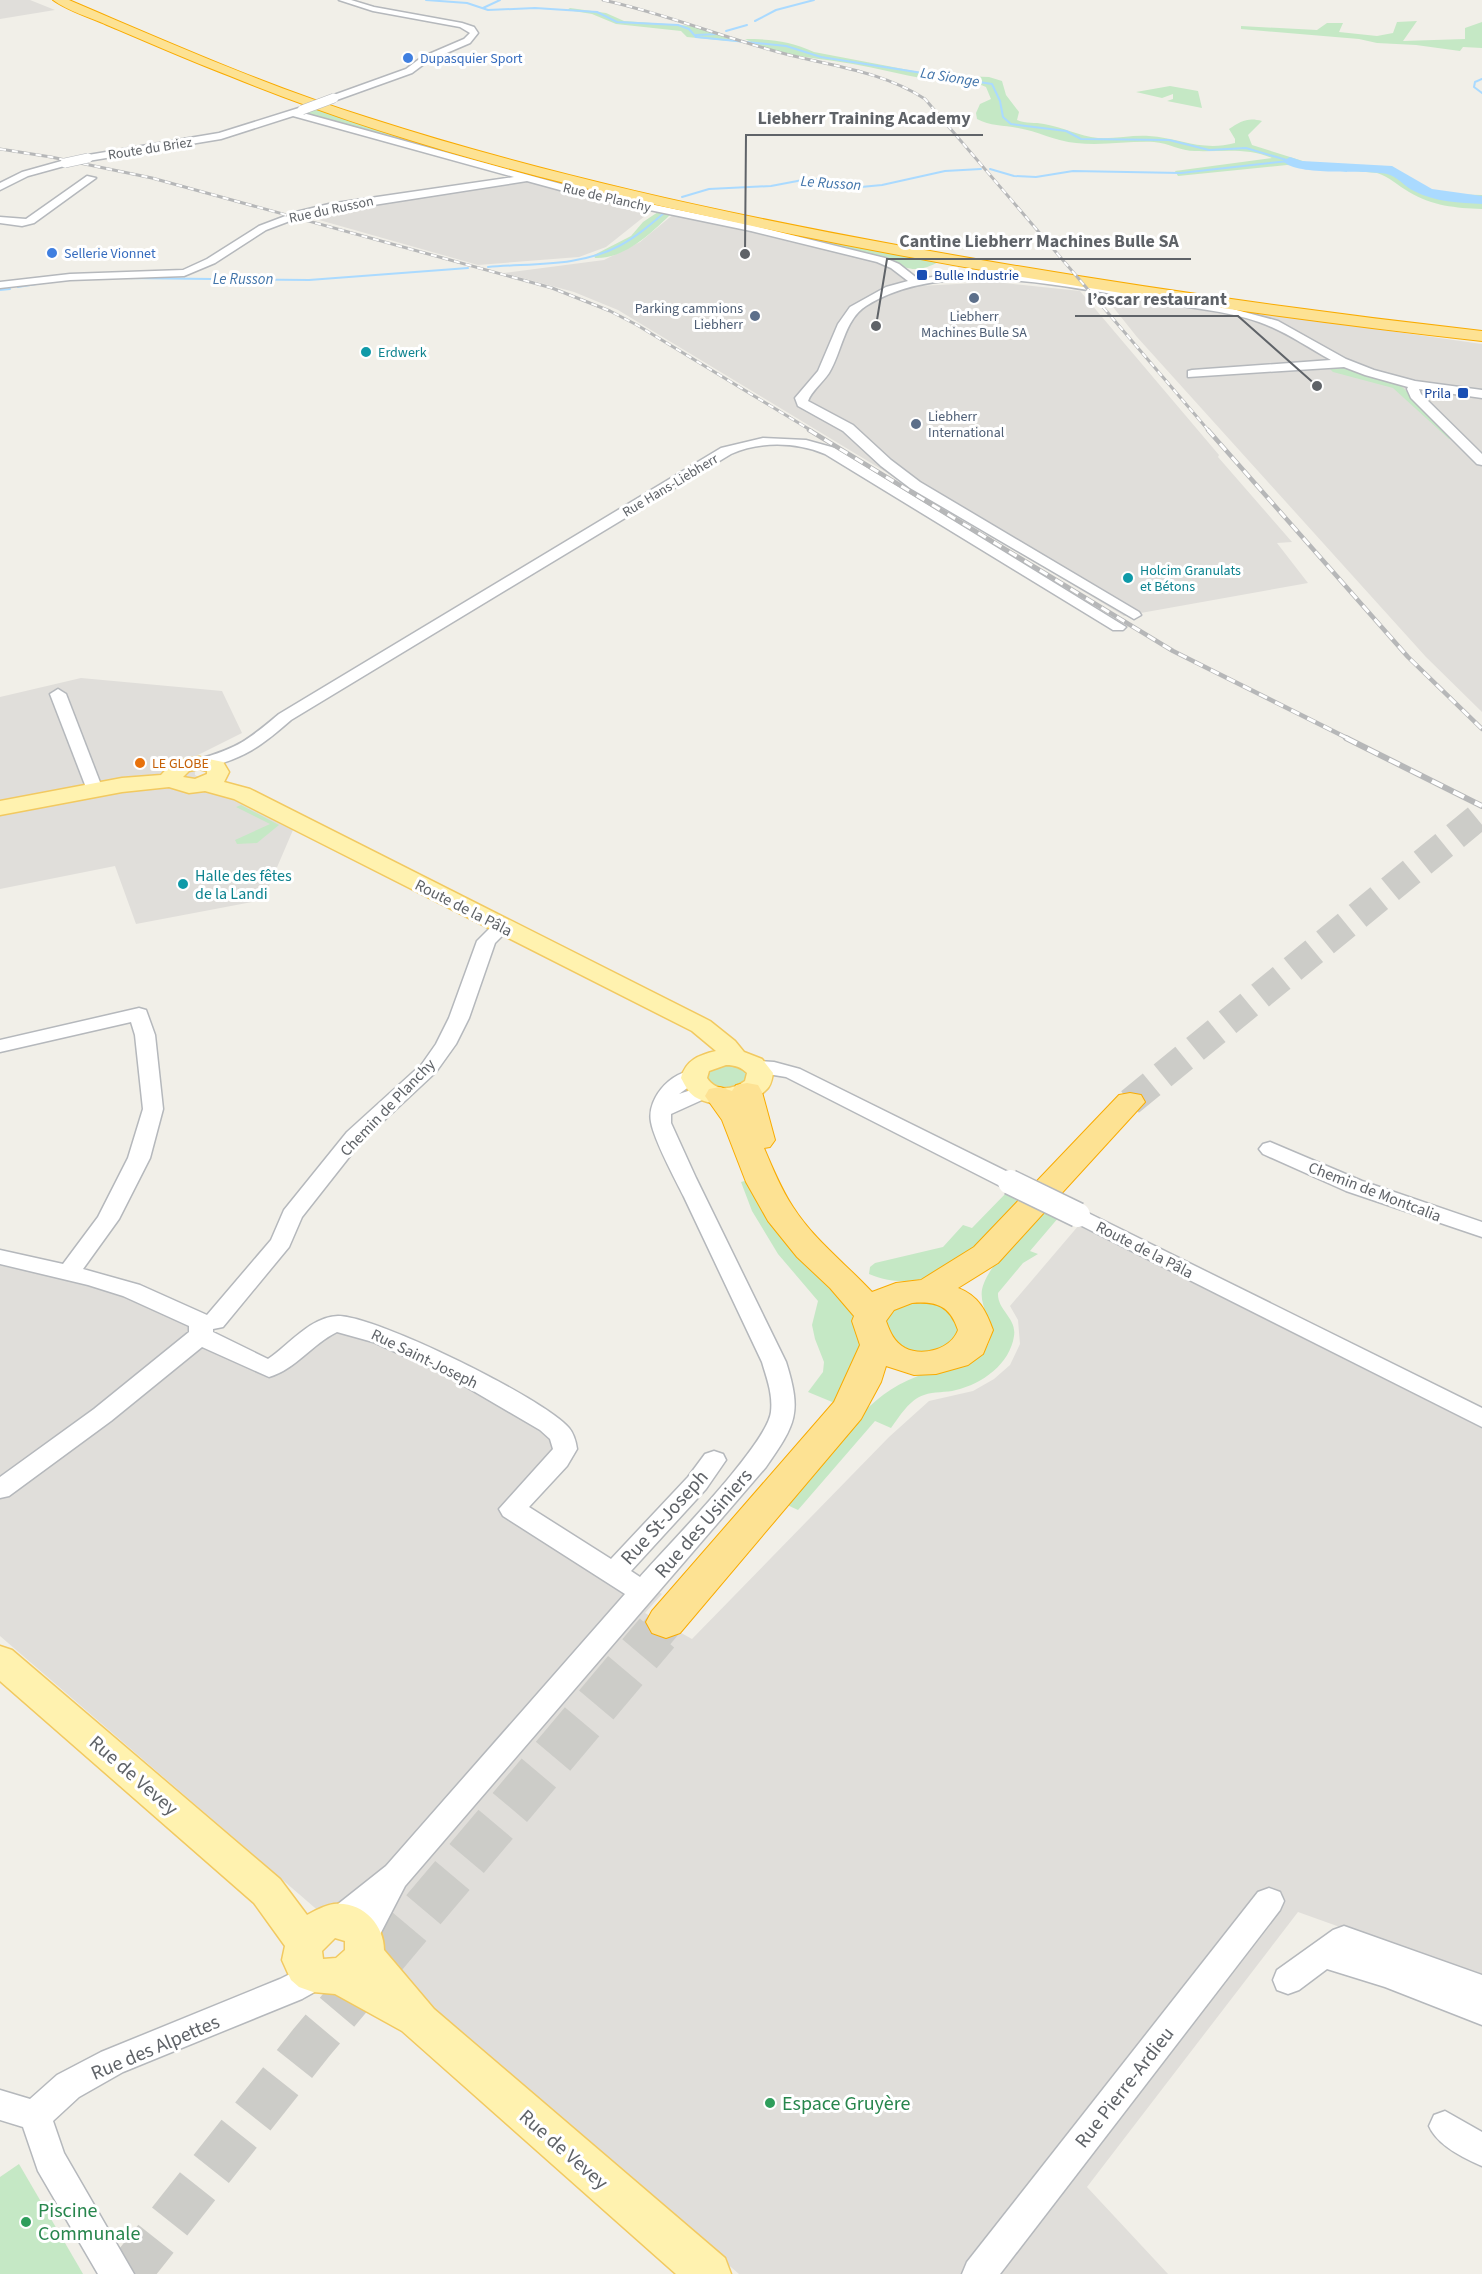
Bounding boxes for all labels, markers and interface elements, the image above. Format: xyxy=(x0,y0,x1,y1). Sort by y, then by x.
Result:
place label: Dupasquier Sport xyxy=(420,49,523,69)
marker: Dupasquier Sport xyxy=(401,51,415,65)
water label: La Sionge xyxy=(919,62,981,93)
callout: Liebherr Training Academy xyxy=(746,99,983,135)
text: Liebherr Training Academy xyxy=(757,106,971,131)
street label: Route du Briez xyxy=(107,132,194,166)
water label: Le Russon xyxy=(800,171,862,196)
street label: Rue de Planchy xyxy=(561,178,653,218)
street label: Rue du Russon xyxy=(287,191,375,229)
callout: Cantine Liebherr Machines Bulle SA xyxy=(887,223,1191,259)
text: Cantine Liebherr Machines Bulle SA xyxy=(899,229,1179,254)
place label: Sellerie Vionnet xyxy=(64,244,156,264)
marker: Sellerie Vionnet xyxy=(45,246,59,260)
place label: Bulle Industrie xyxy=(934,266,1019,286)
marker: Bulle Industrie xyxy=(915,268,929,282)
water label: Le Russon xyxy=(213,269,273,290)
callout: l’oscar restaurant xyxy=(1075,280,1238,316)
text: l’oscar restaurant xyxy=(1087,287,1227,312)
marker: Liebherr Machines Bulle SA xyxy=(967,291,981,305)
place label: Parking cammions Liebherr xyxy=(635,299,743,335)
place label: Liebherr Machines Bulle SA xyxy=(921,307,1027,343)
marker: Parking cammions Liebherr xyxy=(748,309,762,323)
place label: Erdwerk xyxy=(378,343,427,363)
marker: Erdwerk xyxy=(359,345,373,359)
place label: Prila xyxy=(1424,384,1451,404)
marker: Prila xyxy=(1456,386,1470,400)
place label: Liebherr International xyxy=(928,407,1005,443)
marker: Liebherr International xyxy=(909,417,923,431)
street label: Rue Hans-Liebherr xyxy=(619,449,722,522)
place label: Holcim Granulats et Bétons xyxy=(1140,561,1241,597)
marker: Holcim Granulats et Bétons xyxy=(1121,571,1135,585)
place label: LE GLOBE xyxy=(152,754,209,774)
marker: LE GLOBE xyxy=(133,756,147,770)
place label: Halle des fêtes de la Landi xyxy=(195,865,292,905)
street label: Route de la Pâla xyxy=(411,874,516,942)
marker: Halle des fêtes de la Landi xyxy=(176,877,190,891)
street label: Chemin de Planchy xyxy=(335,1054,441,1162)
street label: Chemin de Montcalia xyxy=(1305,1156,1444,1227)
street label: Route de la Pâla xyxy=(1092,1216,1197,1284)
street label: Rue Saint-Joseph xyxy=(367,1323,482,1394)
street label: Rue des Usiniers xyxy=(648,1463,759,1584)
street label: Rue St-Joseph xyxy=(614,1464,715,1571)
street label: Rue de Vevey xyxy=(83,1729,184,1823)
street label: Rue des Alpettes xyxy=(87,2008,224,2088)
street label: Rue Pierre-Ardieu xyxy=(1069,2021,1181,2154)
place label: Espace Gruyère xyxy=(782,2090,911,2118)
marker: Espace Gruyère xyxy=(763,2096,777,2110)
street label: Rue de Vevey xyxy=(513,2103,614,2197)
place label: Piscine Communale xyxy=(38,2197,140,2248)
marker: Piscine Communale xyxy=(19,2215,33,2229)

